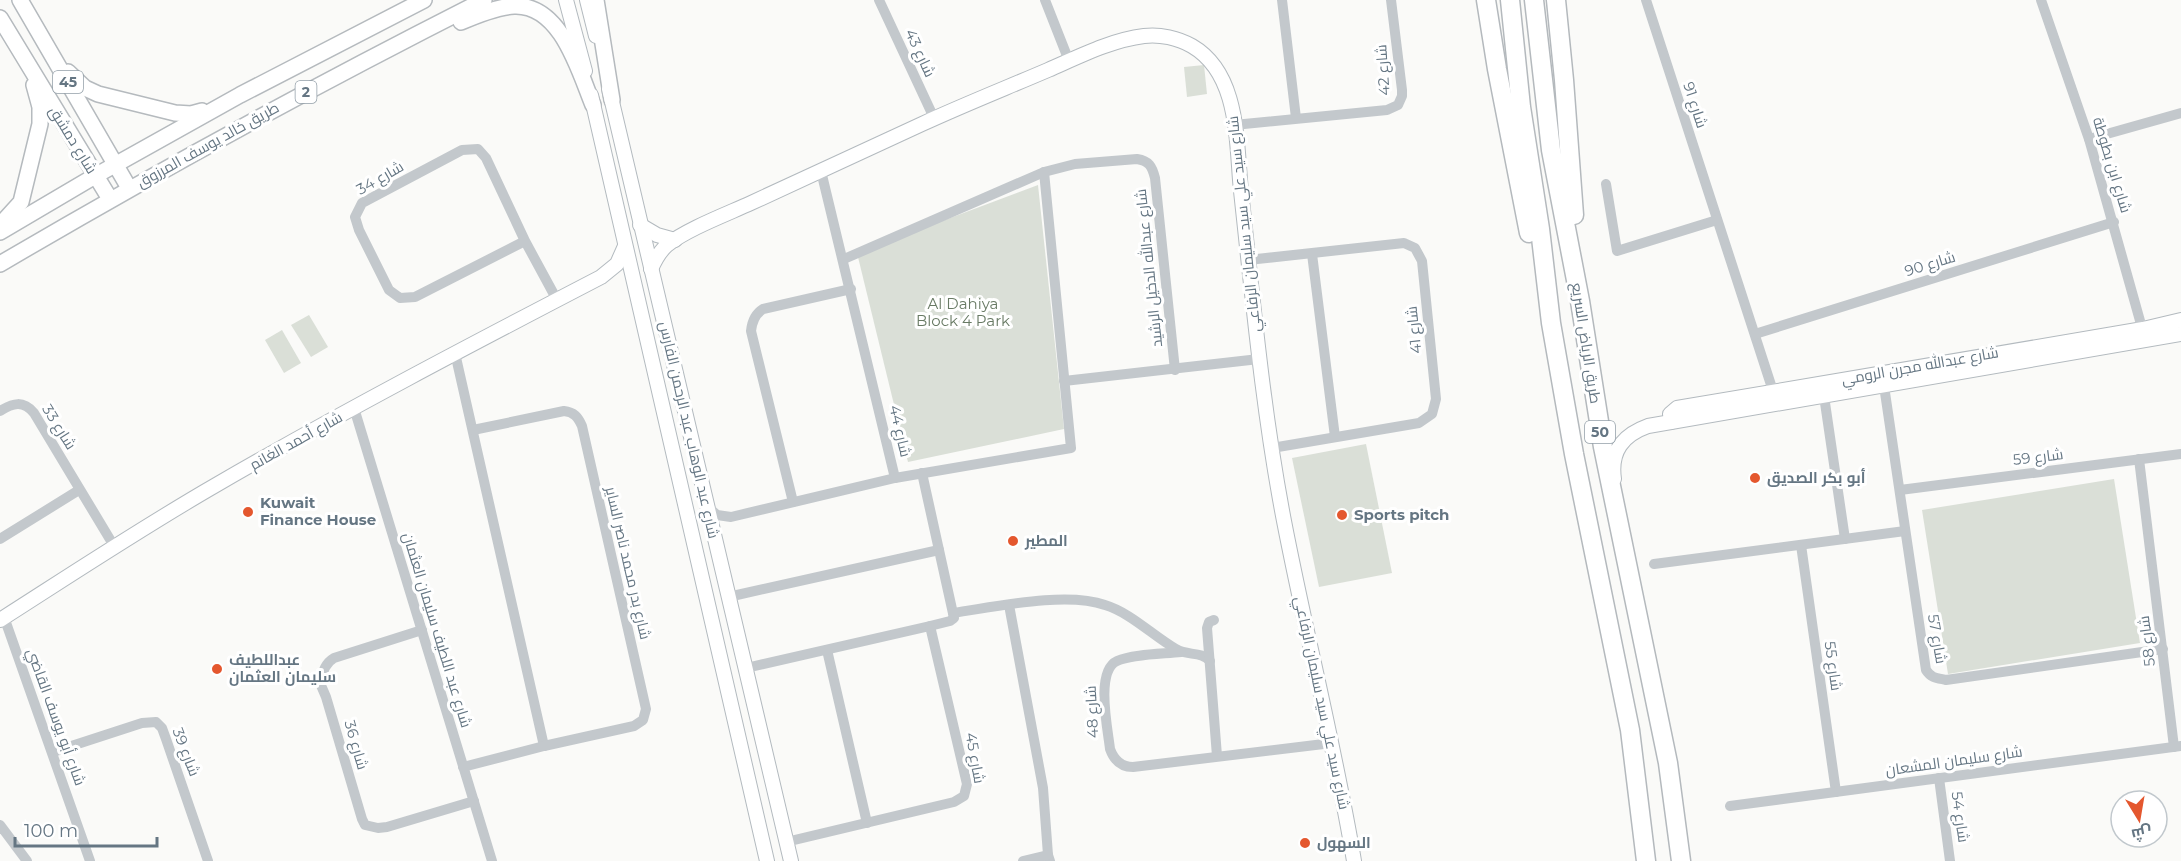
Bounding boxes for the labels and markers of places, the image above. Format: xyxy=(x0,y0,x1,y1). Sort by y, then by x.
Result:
place label: أبو بكر الصديق xyxy=(1767,468,1866,487)
marker: أبو بكر الصديق xyxy=(1748,471,1762,485)
place label: Kuwait Finance House xyxy=(260,493,376,529)
marker: Kuwait Finance House xyxy=(241,505,255,519)
place label: Sports pitch xyxy=(1354,505,1449,524)
marker: Sports pitch xyxy=(1335,508,1349,522)
place label: المطير xyxy=(1024,531,1068,550)
marker: المطير xyxy=(1006,534,1020,548)
place label: عبداللطيف سليمان العثمان xyxy=(229,650,336,686)
marker: عبداللطيف سليمان العثمان xyxy=(210,662,224,676)
place label: السهول xyxy=(1317,833,1371,852)
marker: السهول xyxy=(1298,836,1312,850)

